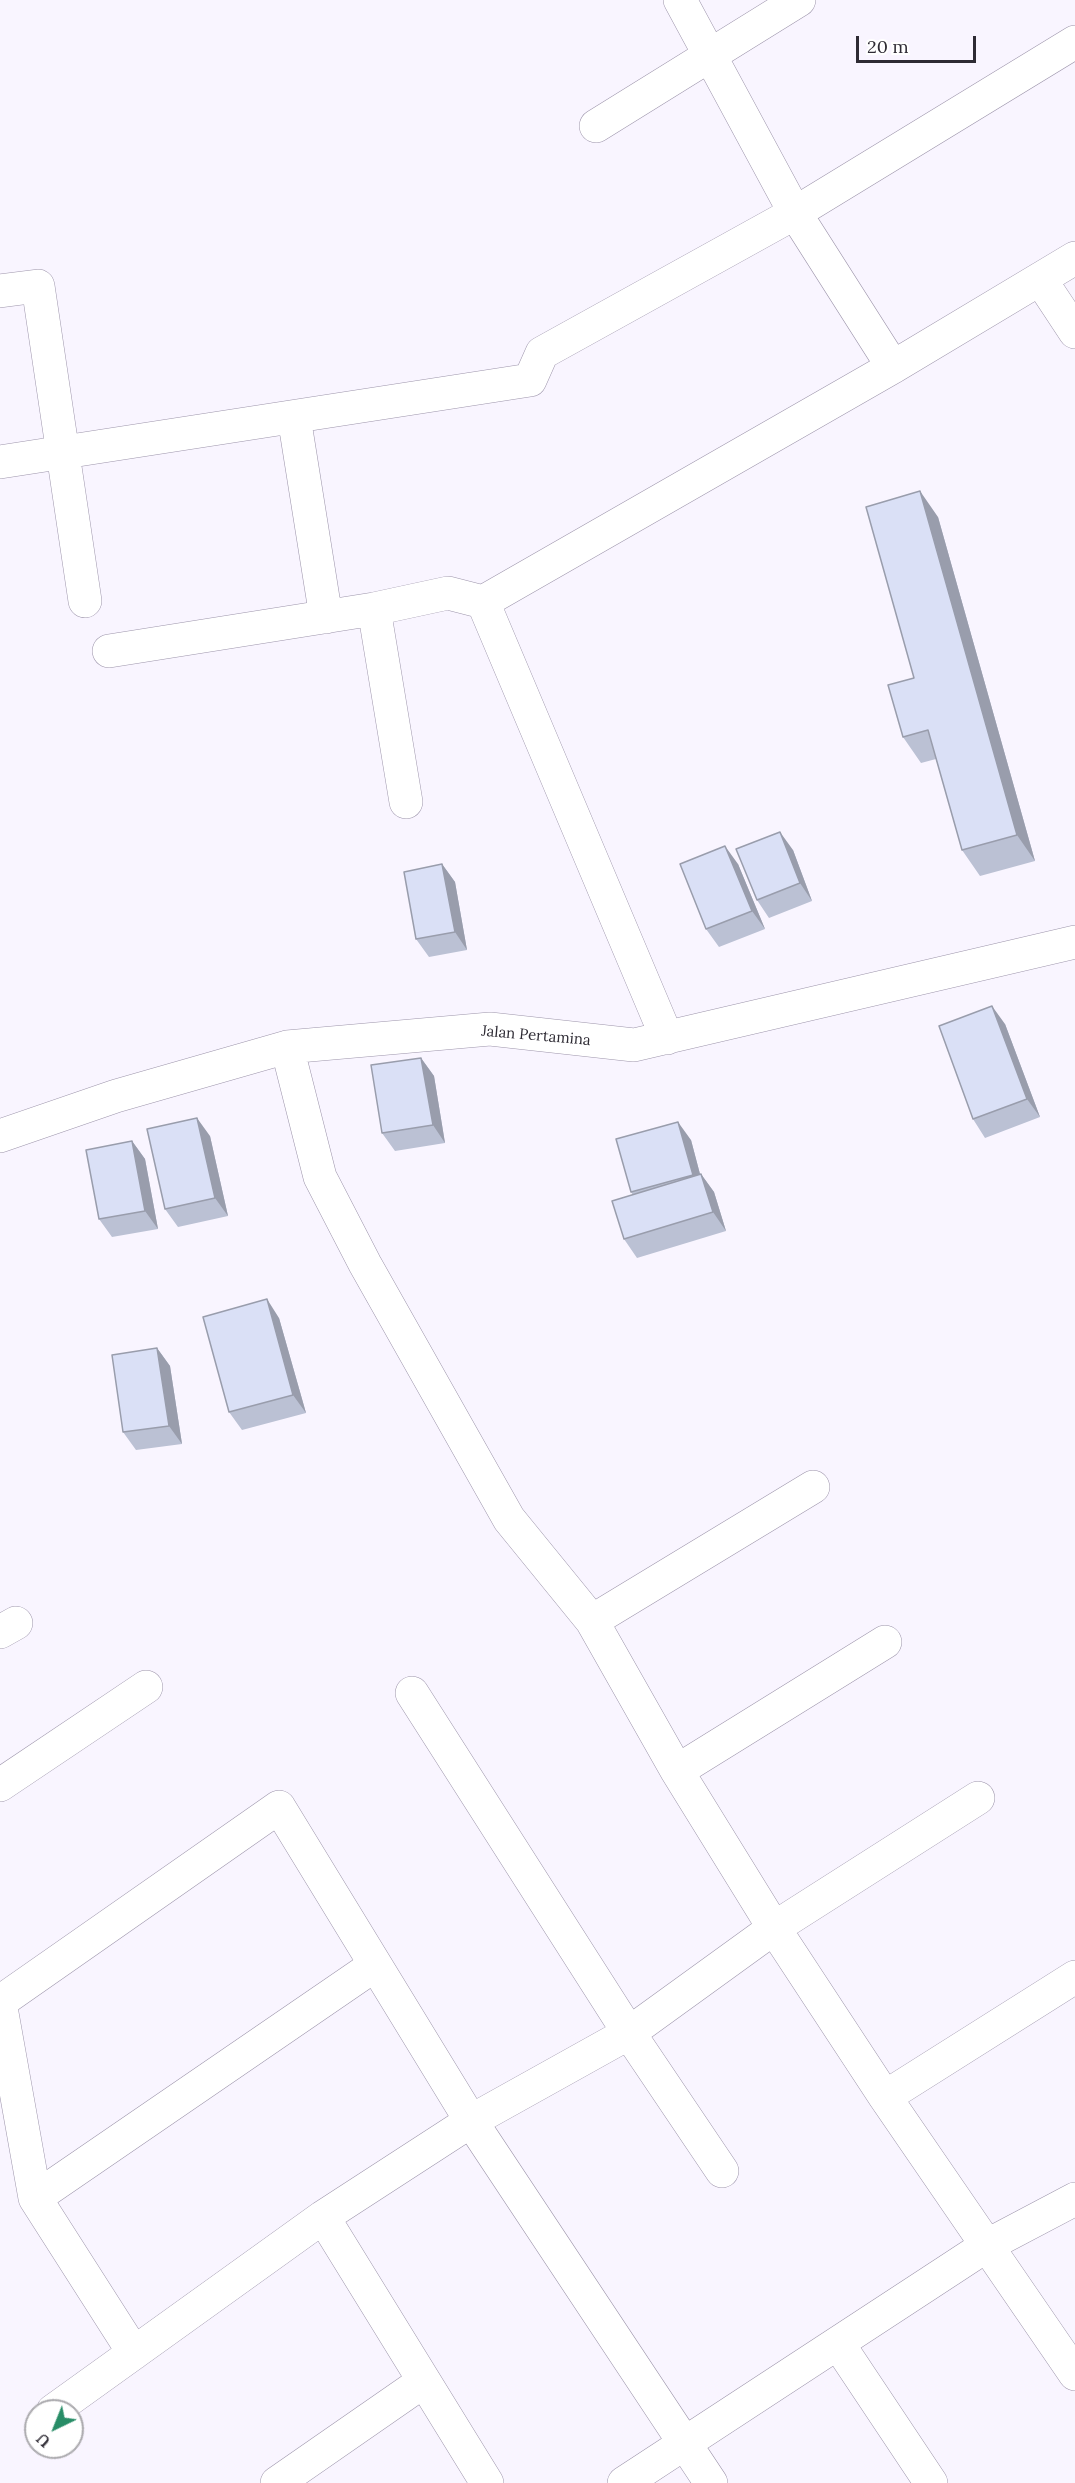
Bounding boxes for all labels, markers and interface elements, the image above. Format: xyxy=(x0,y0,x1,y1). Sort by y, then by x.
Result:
scale bar xyxy=(859,24,979,62)
text: 20 m xyxy=(867,35,909,58)
street label: Jalan Pertamina xyxy=(481,1022,591,1050)
north arrow xyxy=(24,2399,84,2459)
text: U xyxy=(32,2429,54,2452)

